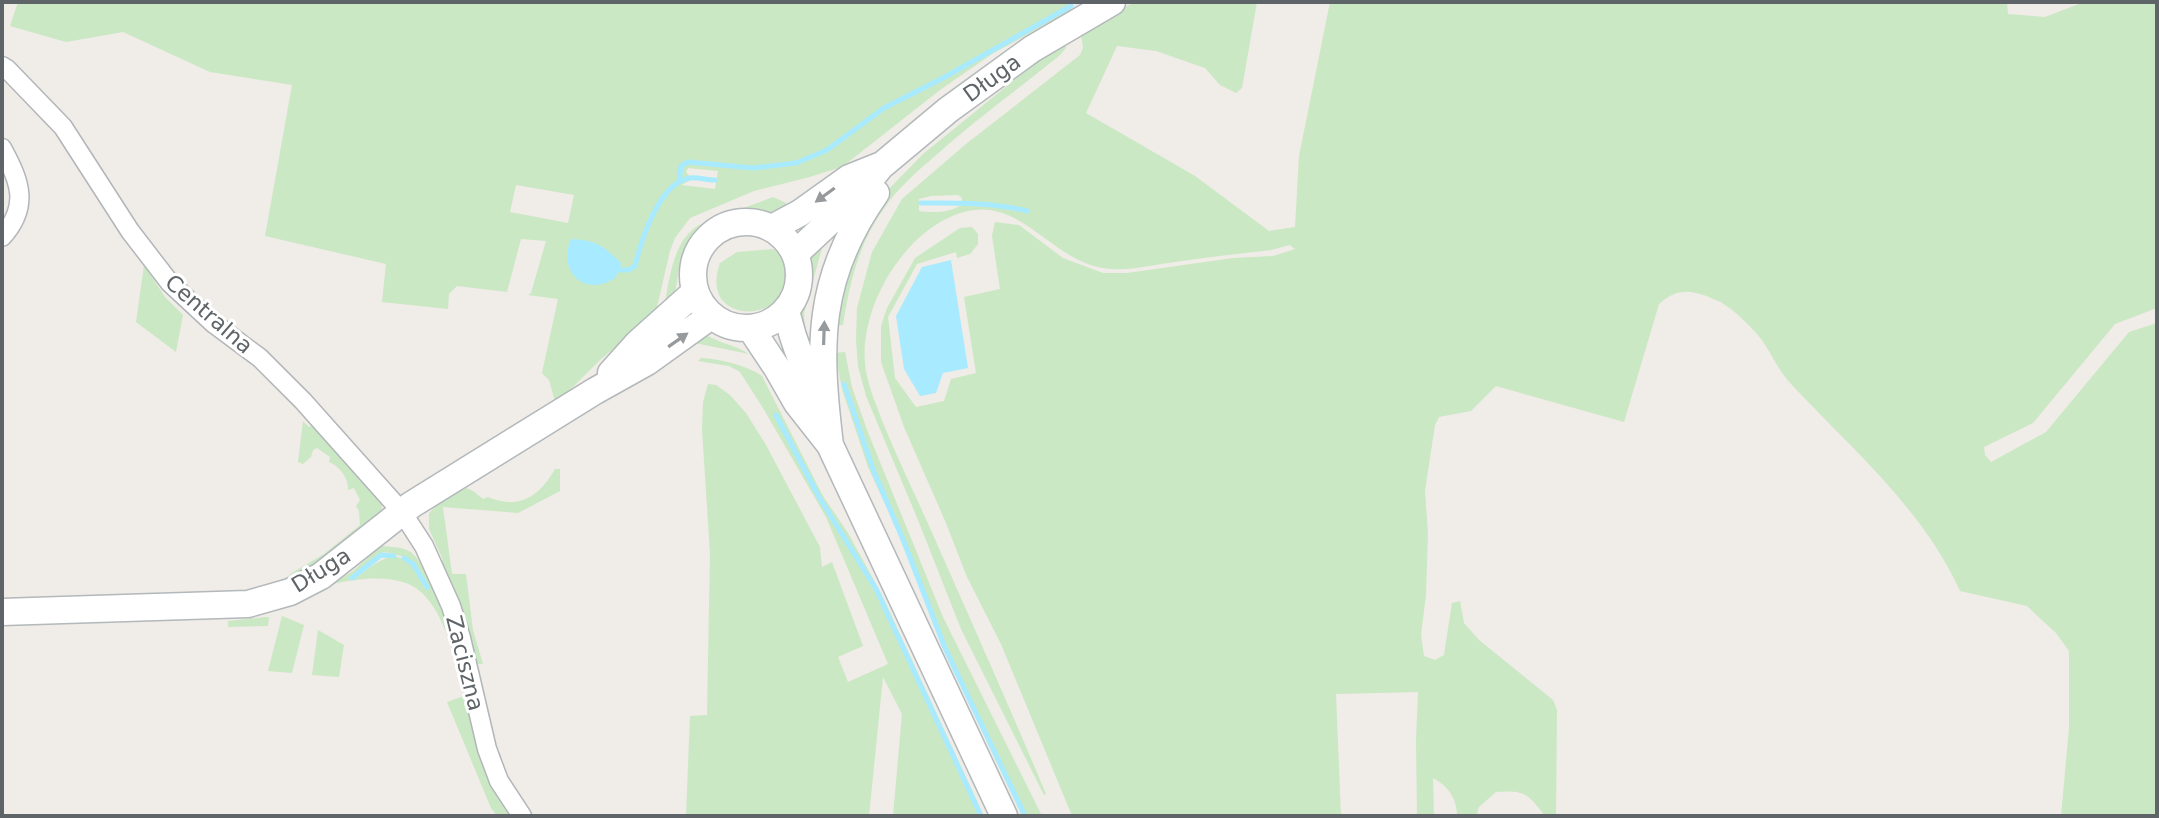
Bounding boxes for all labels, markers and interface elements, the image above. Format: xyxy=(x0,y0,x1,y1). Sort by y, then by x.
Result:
street label: Długa xyxy=(959,49,1025,107)
one-way arrow xyxy=(815,187,836,202)
street label: Centralna xyxy=(160,269,258,359)
one-way arrow xyxy=(818,320,831,345)
one-way arrow xyxy=(667,333,688,348)
street label: Długa xyxy=(287,542,355,598)
street label: Zaciszna xyxy=(441,613,489,713)

